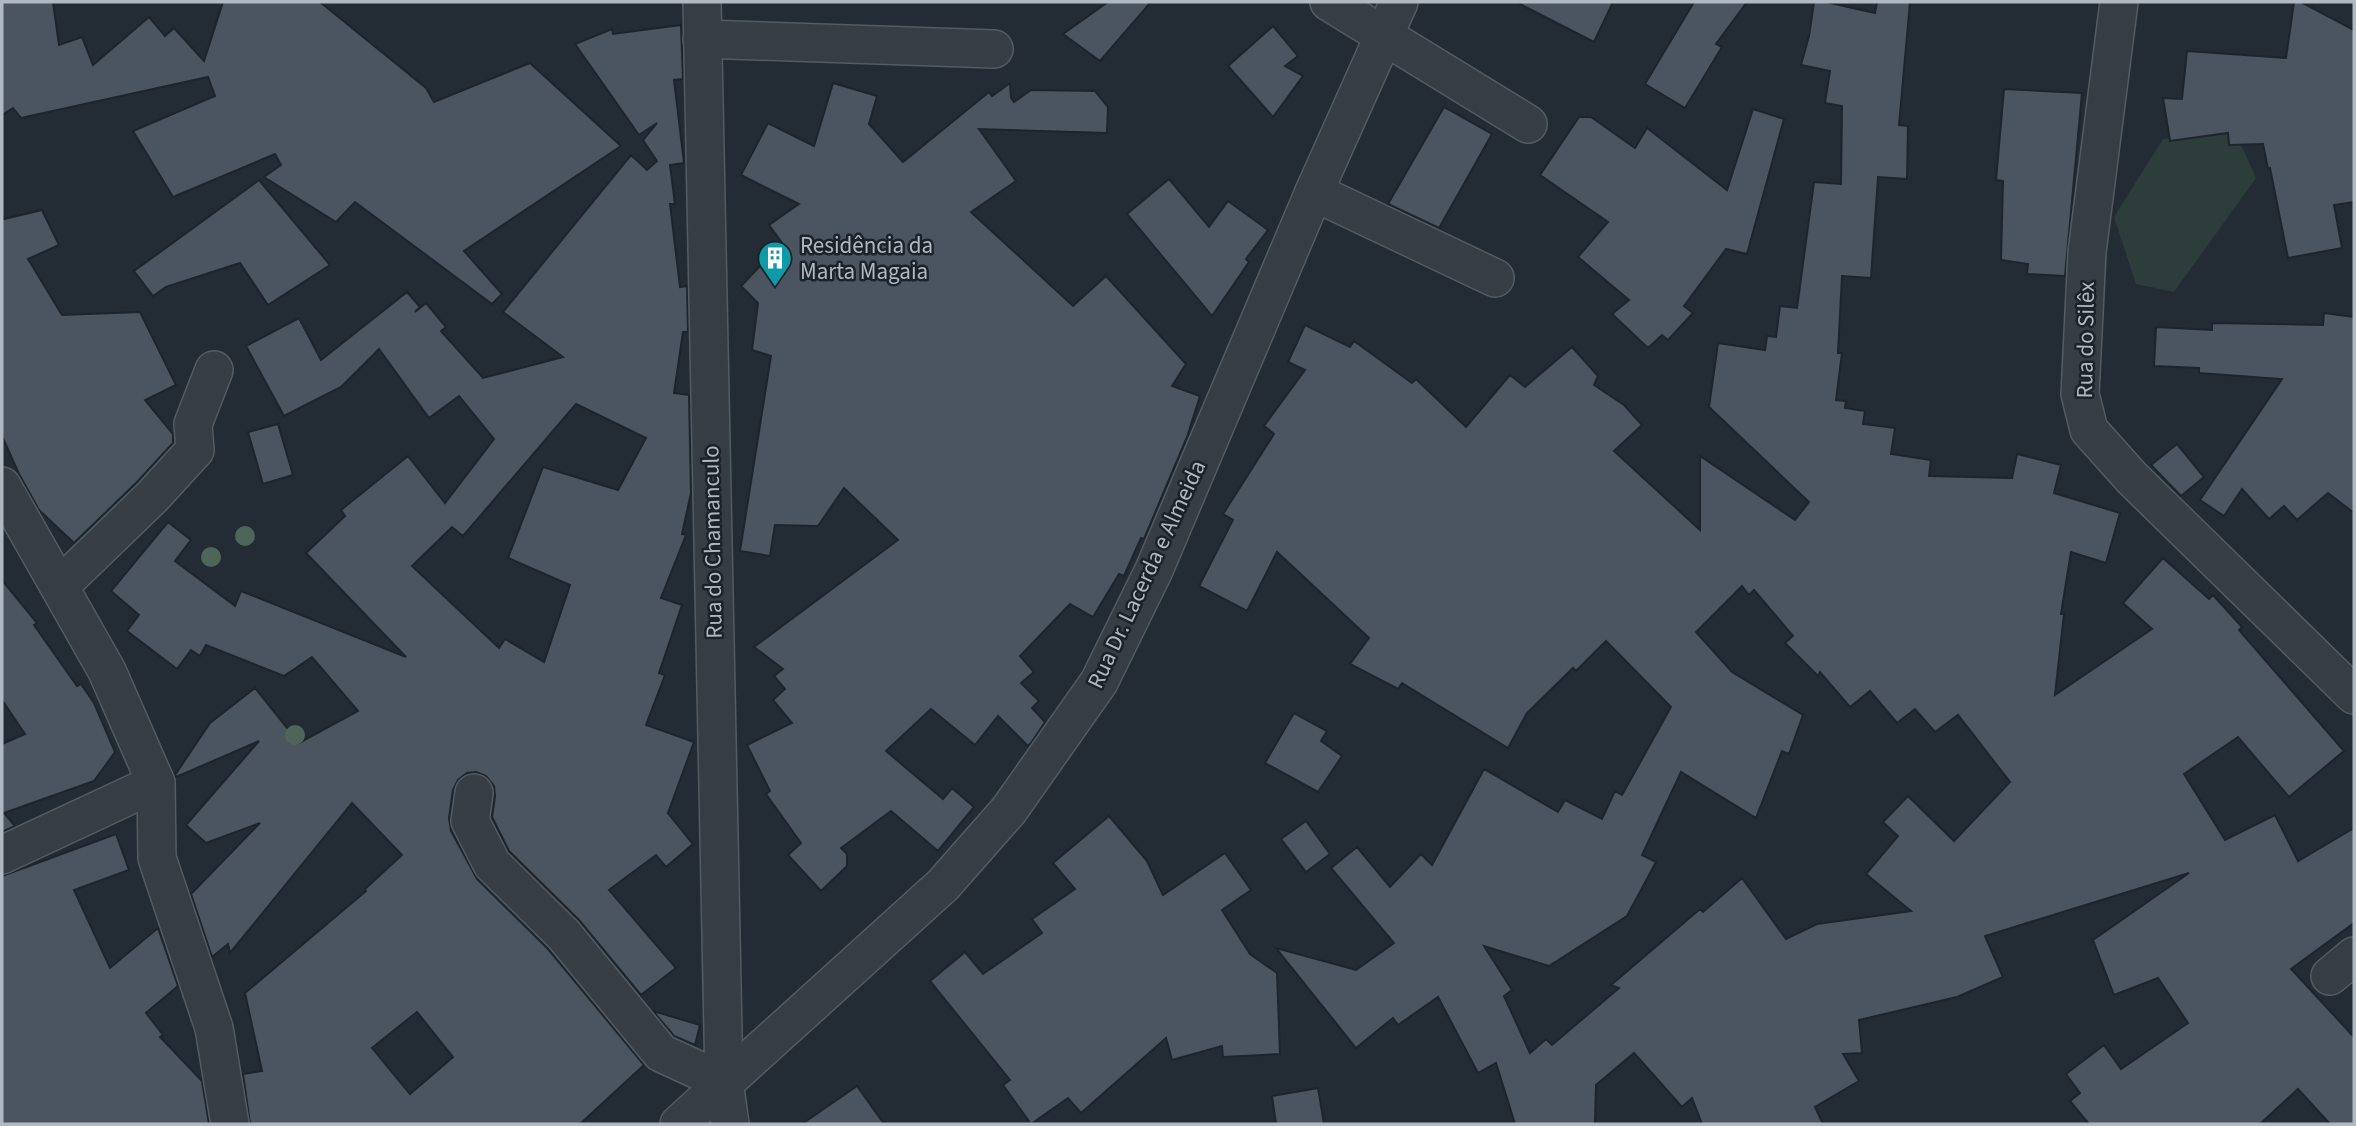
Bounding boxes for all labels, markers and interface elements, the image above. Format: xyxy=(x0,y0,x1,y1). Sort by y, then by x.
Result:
place label: Residência da Marta Magaia xyxy=(800,229,933,288)
building icon: Residência da Marta Magaia xyxy=(756,239,794,288)
street label: Rua do Silêx xyxy=(2068,281,2103,399)
street label: Rua do Chamanculo xyxy=(694,445,731,639)
street label: Rua Dr. Lacerda e Almeida xyxy=(1079,455,1214,694)

